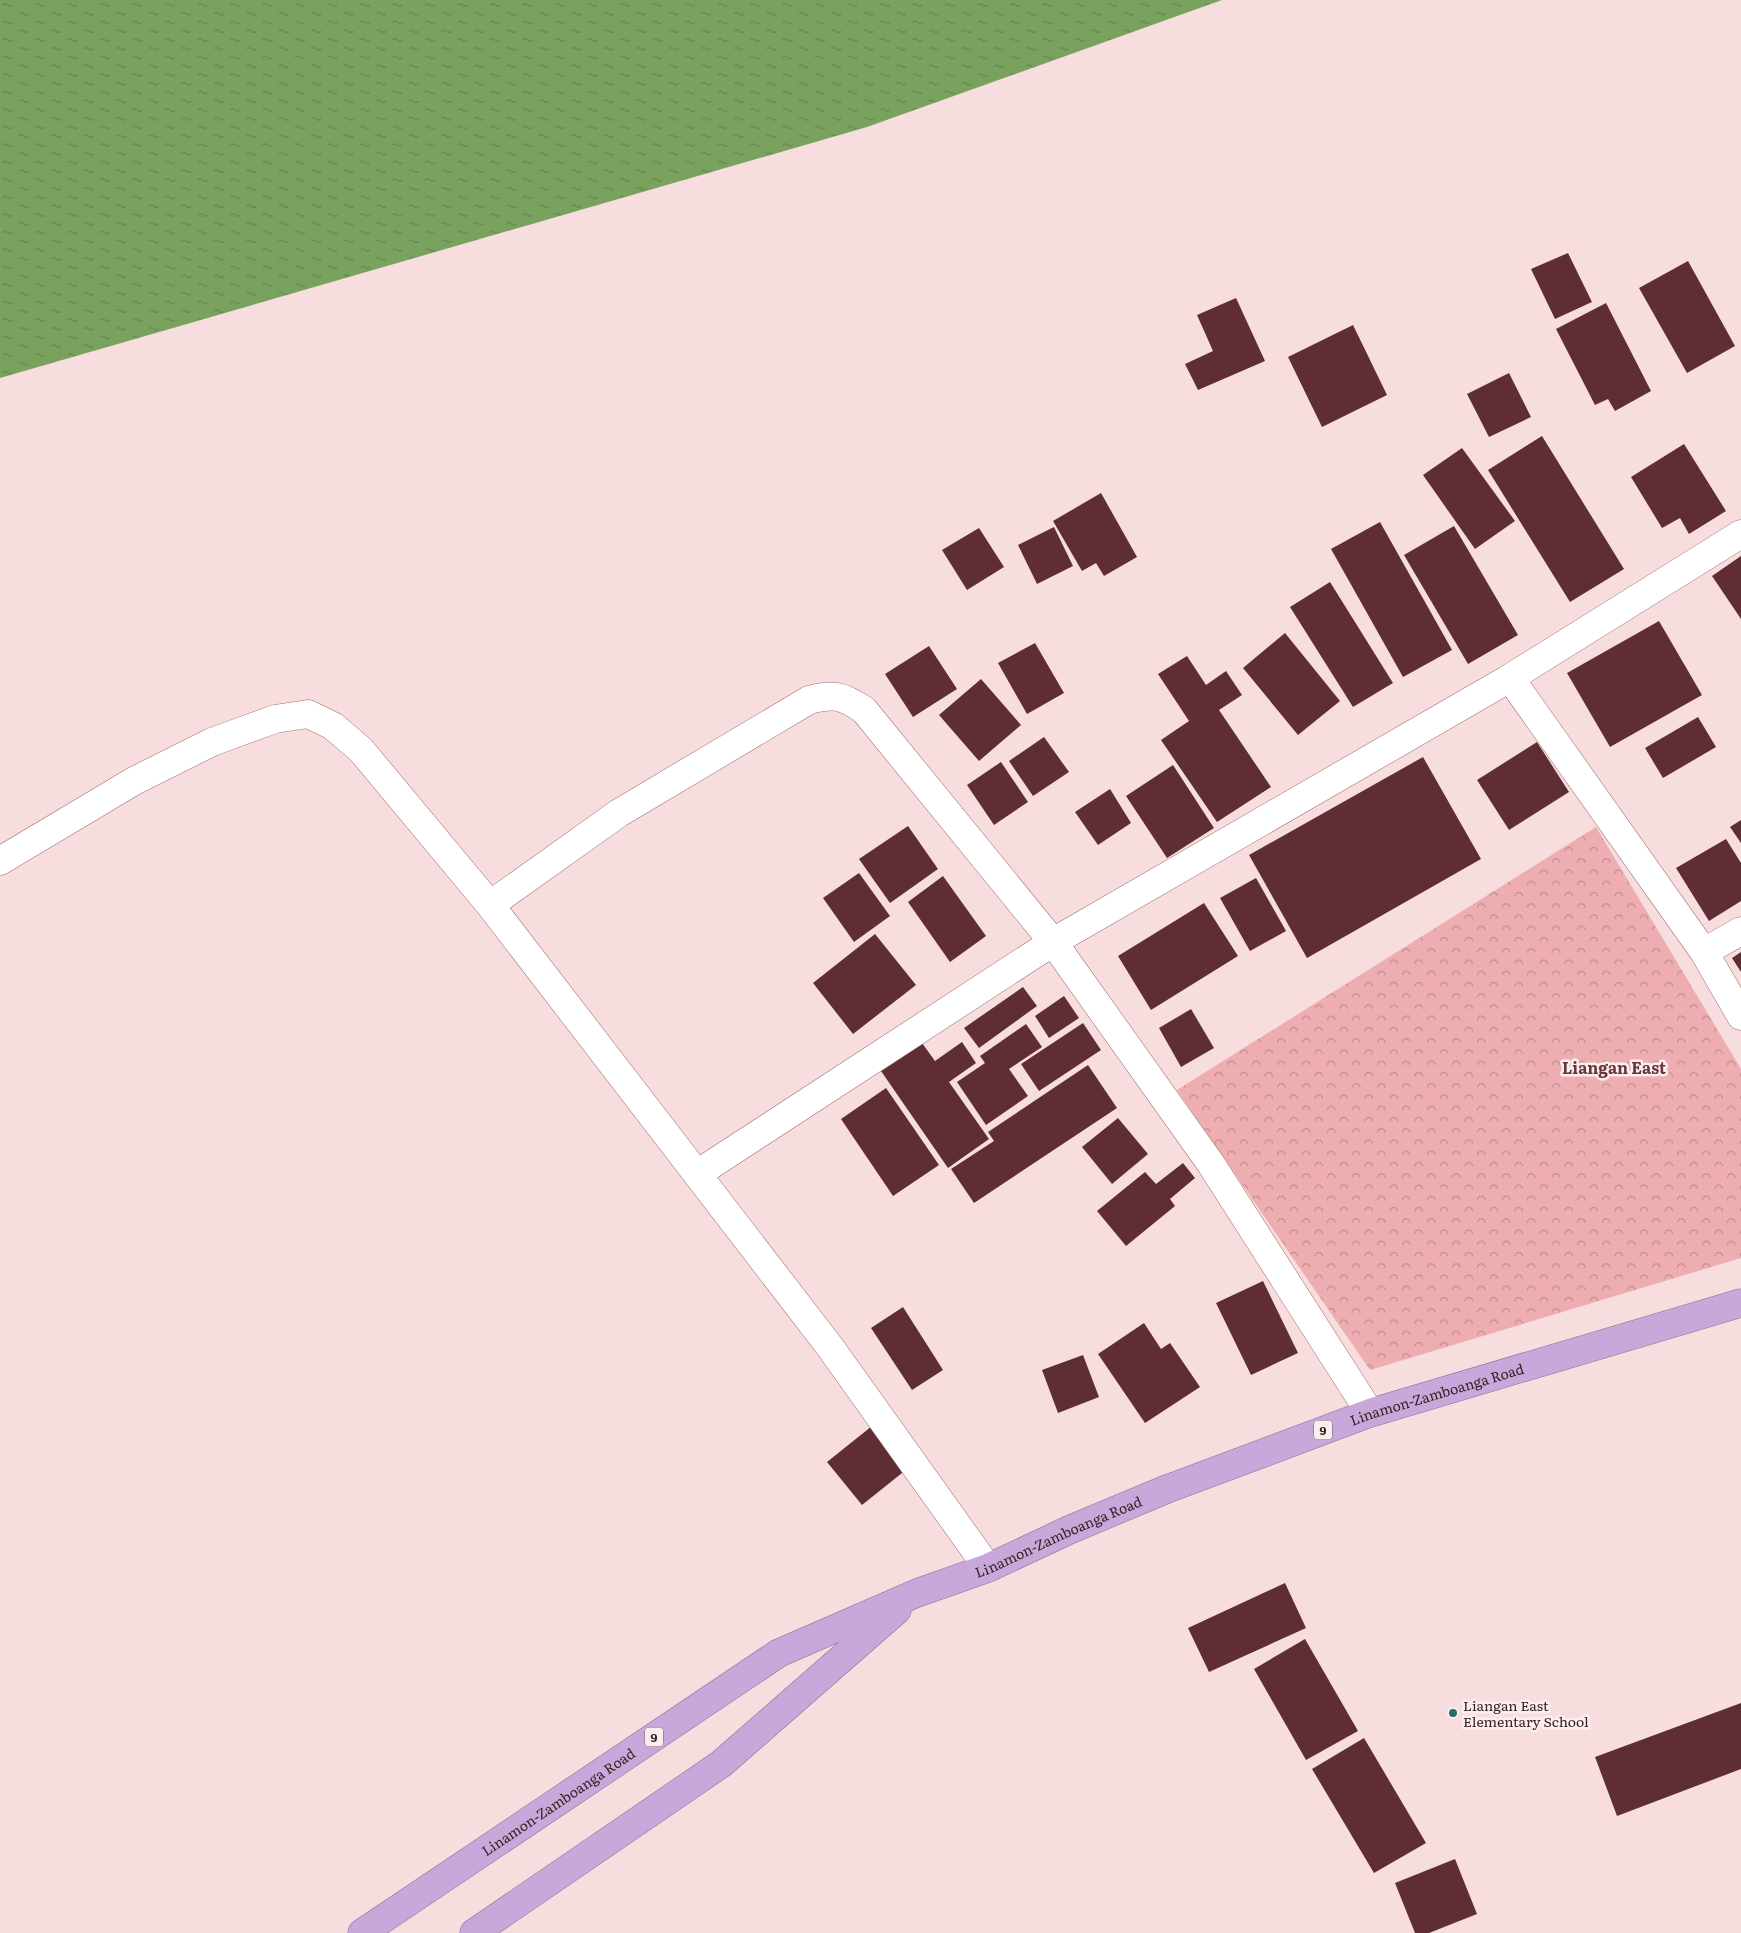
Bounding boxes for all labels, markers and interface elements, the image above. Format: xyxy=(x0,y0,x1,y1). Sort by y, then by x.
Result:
district label: Liangan East xyxy=(1562,1055,1666,1079)
street label: Linamon-Zamboanga Road xyxy=(1347,1358,1527,1430)
road number: 9 xyxy=(1314,1420,1332,1440)
street label: Linamon-Zamboanga Road xyxy=(972,1491,1145,1582)
place label: Liangan East Elementary School xyxy=(1463,1695,1589,1731)
marker: Liangan East Elementary School xyxy=(1447,1707,1459,1719)
road number: 9 xyxy=(645,1728,663,1746)
street label: Linamon-Zamboanga Road xyxy=(477,1743,639,1860)

